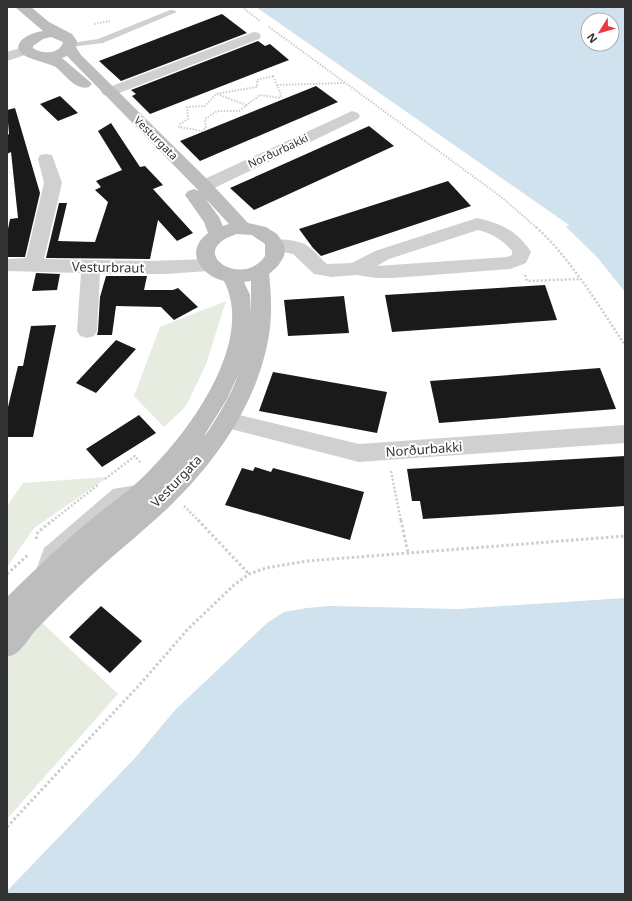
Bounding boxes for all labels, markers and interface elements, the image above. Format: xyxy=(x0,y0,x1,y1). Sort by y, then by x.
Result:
north arrow xyxy=(580,12,620,52)
text: N xyxy=(583,30,600,46)
street label: Vesturgata xyxy=(131,112,182,163)
street label: Norðurbakki xyxy=(245,130,310,171)
street label: Vesturbraut xyxy=(72,257,145,277)
street label: Norðurbakki xyxy=(385,437,463,461)
street label: Vesturgata xyxy=(146,451,206,511)

